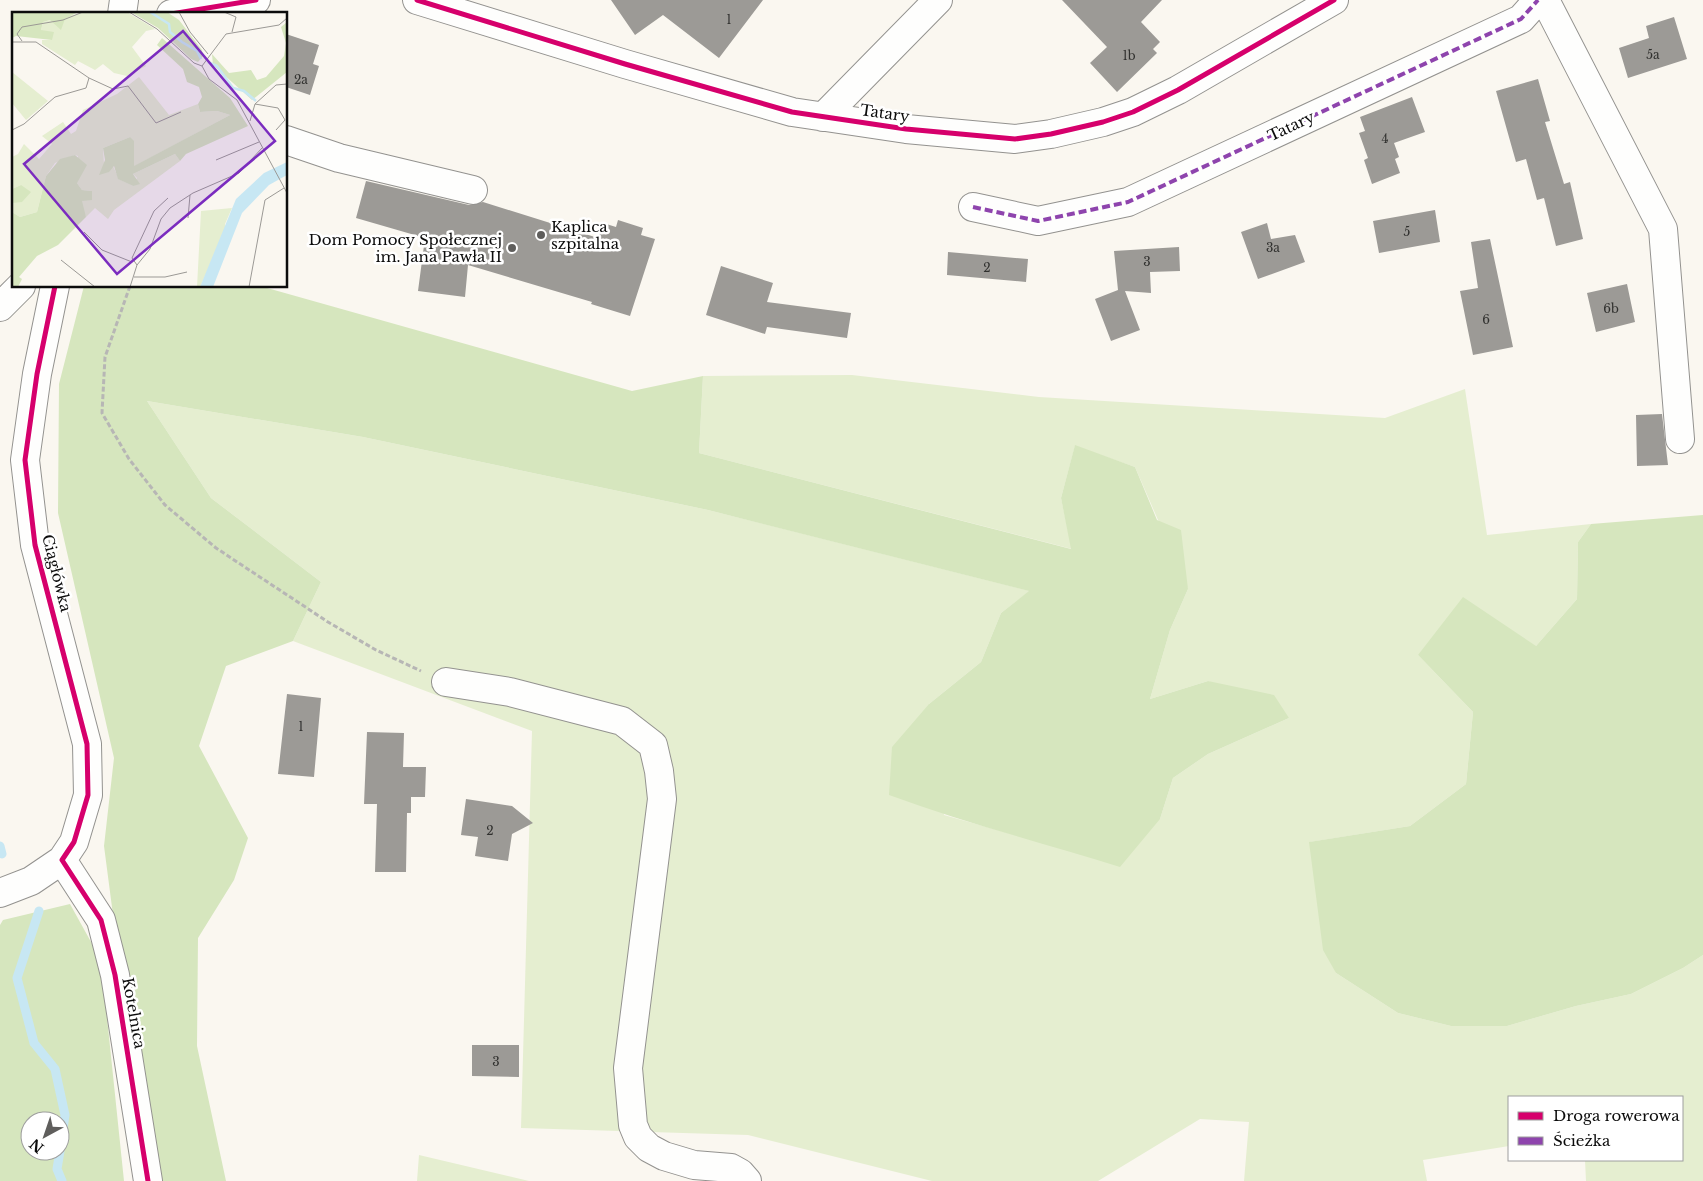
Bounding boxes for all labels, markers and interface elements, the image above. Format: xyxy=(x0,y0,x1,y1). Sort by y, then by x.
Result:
inset map xyxy=(12,12,288,288)
house number: 1 xyxy=(726,12,732,27)
house number: 5a xyxy=(1646,47,1660,62)
house number: 1b xyxy=(1122,48,1136,63)
house number: 2a xyxy=(294,72,308,87)
street label: Tatary xyxy=(859,100,911,126)
street label: Tatary xyxy=(1265,107,1318,145)
house number: 4 xyxy=(1381,131,1389,146)
place label: Kaplica szpitalna xyxy=(551,217,620,253)
house number: 5 xyxy=(1404,224,1411,239)
marker: Kaplica szpitalna xyxy=(535,229,547,241)
place label: Dom Pomocy Społecznej im. Jana Pawła II xyxy=(308,230,502,266)
house number: 3a xyxy=(1266,240,1280,255)
marker: Dom Pomocy Społecznej im. Jana Pawła II xyxy=(506,242,518,254)
house number: 3 xyxy=(1143,254,1151,269)
house number: 2 xyxy=(983,260,991,275)
house number: 6b xyxy=(1603,301,1619,316)
house number: 6 xyxy=(1482,312,1490,327)
street label: Ciągłówka xyxy=(38,532,76,614)
house number: 1 xyxy=(298,719,304,734)
house number: 2 xyxy=(486,823,494,838)
street label: Kotelnica xyxy=(118,976,150,1051)
house number: 3 xyxy=(492,1054,500,1069)
legend xyxy=(1508,1096,1683,1161)
text: Droga rowerowa xyxy=(1553,1106,1680,1125)
north arrow xyxy=(20,1111,70,1161)
text: Ścieżka xyxy=(1553,1131,1611,1150)
text: N xyxy=(26,1135,47,1157)

